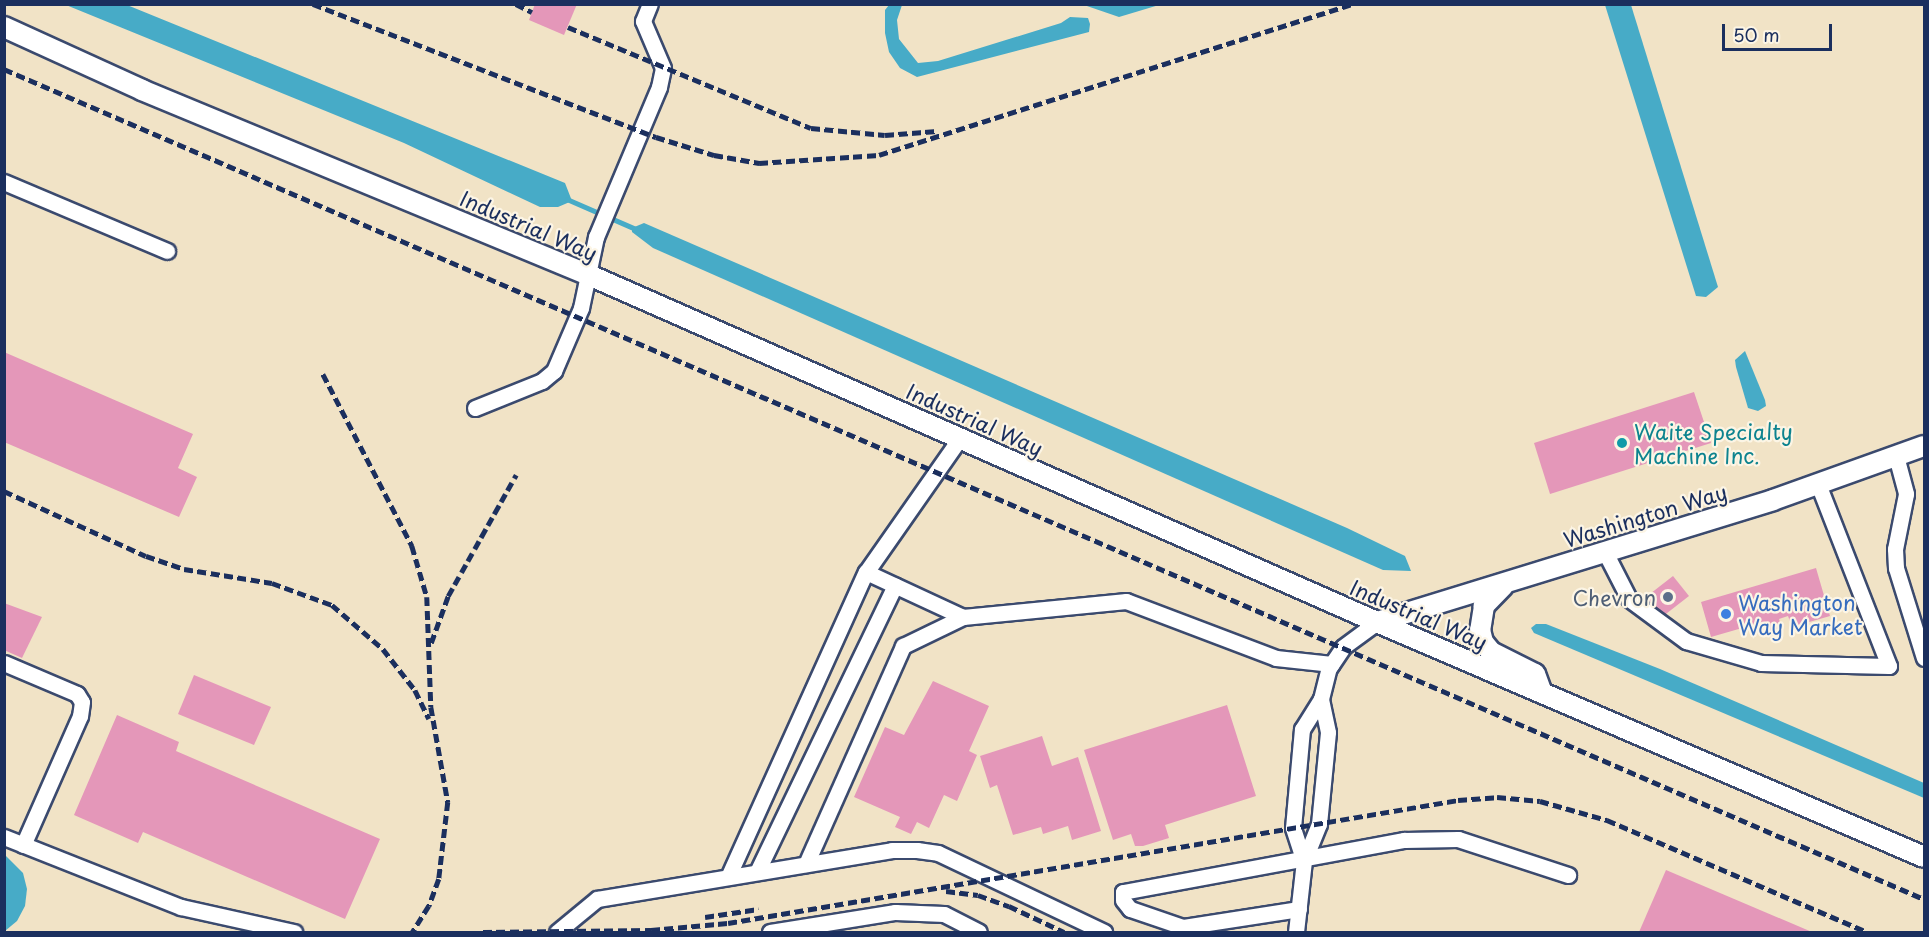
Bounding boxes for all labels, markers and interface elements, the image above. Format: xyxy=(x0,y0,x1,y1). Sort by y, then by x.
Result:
scale bar xyxy=(1725,12,1834,50)
text: 50 m xyxy=(1733,21,1780,48)
street label: Industrial Way xyxy=(456,185,602,265)
street label: Industrial Way xyxy=(903,378,1047,460)
place label: Waite Specialty Machine Inc. xyxy=(1634,418,1794,468)
marker: Waite Specialty Machine Inc. xyxy=(1615,436,1629,450)
street label: Washington Way xyxy=(1560,478,1730,552)
street label: Industrial Way xyxy=(1346,574,1492,654)
place label: Chevron xyxy=(1572,584,1656,610)
place label: Washington Way Market xyxy=(1738,589,1864,639)
marker: Chevron xyxy=(1661,590,1675,604)
marker: Washington Way Market xyxy=(1719,607,1733,621)

